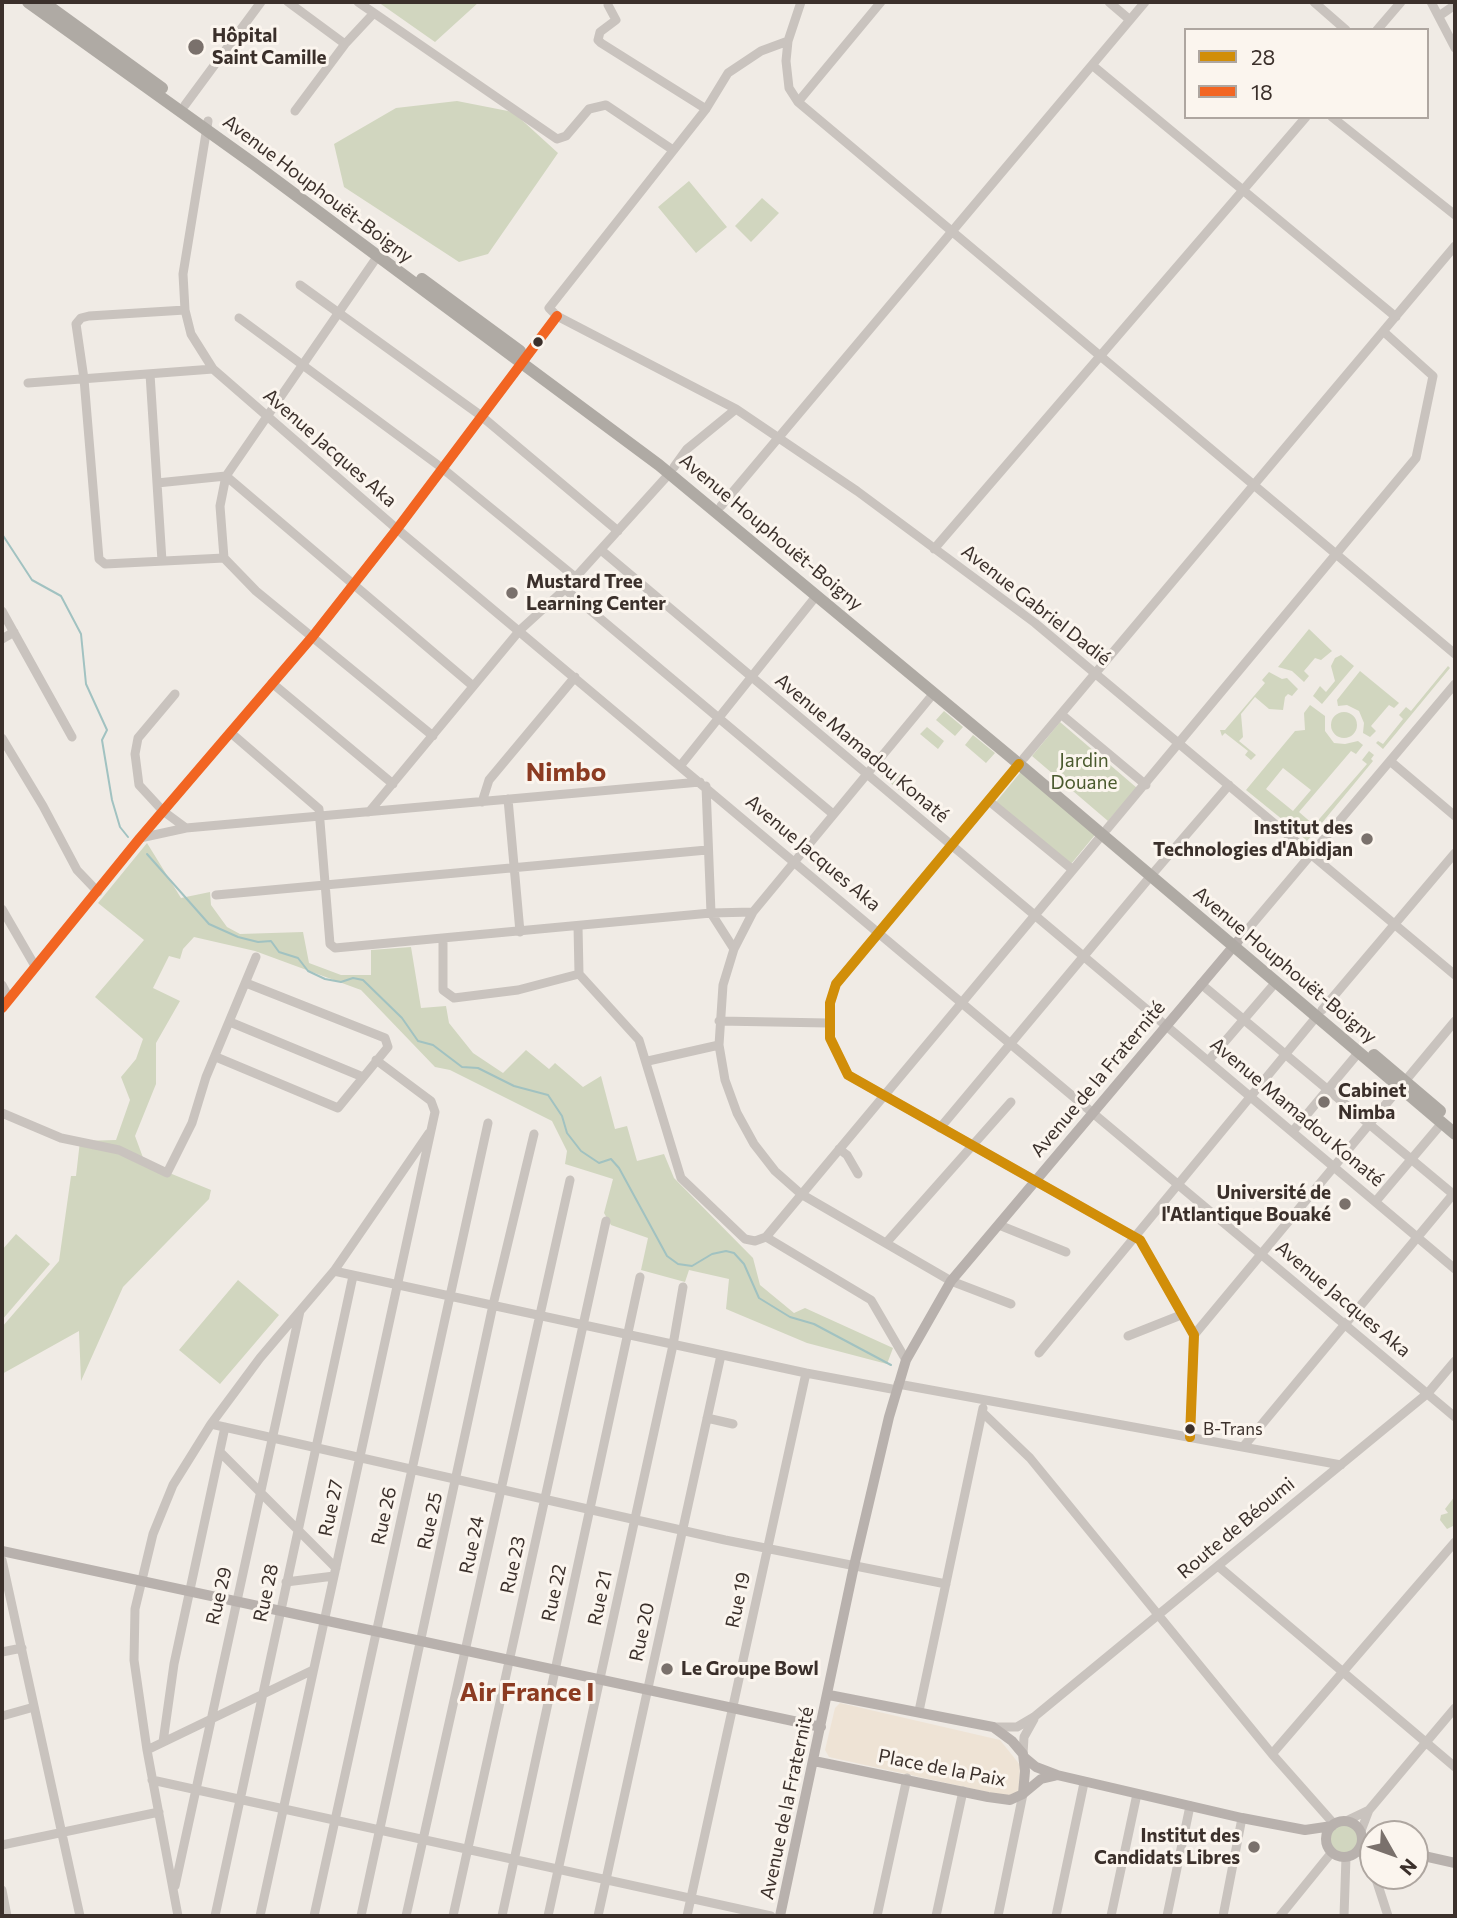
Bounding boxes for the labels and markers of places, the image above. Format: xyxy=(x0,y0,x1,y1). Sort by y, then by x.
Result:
place label: Hôpital Saint Camille xyxy=(212,25,327,69)
marker: Hôpital Saint Camille xyxy=(186,37,206,57)
unlabelled marker xyxy=(531,335,545,349)
place label: Mustard Tree Learning Center xyxy=(526,571,666,615)
marker: Mustard Tree Learning Center xyxy=(504,585,520,601)
place label: Institut des Technologies d'Abidjan xyxy=(1153,817,1353,861)
marker: Institut des Technologies d'Abidjan xyxy=(1359,831,1375,847)
place label: Cabinet Nimba xyxy=(1338,1080,1406,1124)
marker: Cabinet Nimba xyxy=(1316,1094,1332,1110)
place label: Université de l'Atlantique Bouaké xyxy=(1161,1182,1331,1226)
marker: Université de l'Atlantique Bouaké xyxy=(1337,1196,1353,1212)
place label: B-Trans xyxy=(1203,1419,1263,1439)
marker: B-Trans xyxy=(1183,1422,1197,1436)
place label: Le Groupe Bowl xyxy=(681,1658,819,1680)
marker: Le Groupe Bowl xyxy=(659,1661,675,1677)
place label: Institut des Candidats Libres xyxy=(1094,1825,1240,1869)
marker: Institut des Candidats Libres xyxy=(1246,1839,1262,1855)

